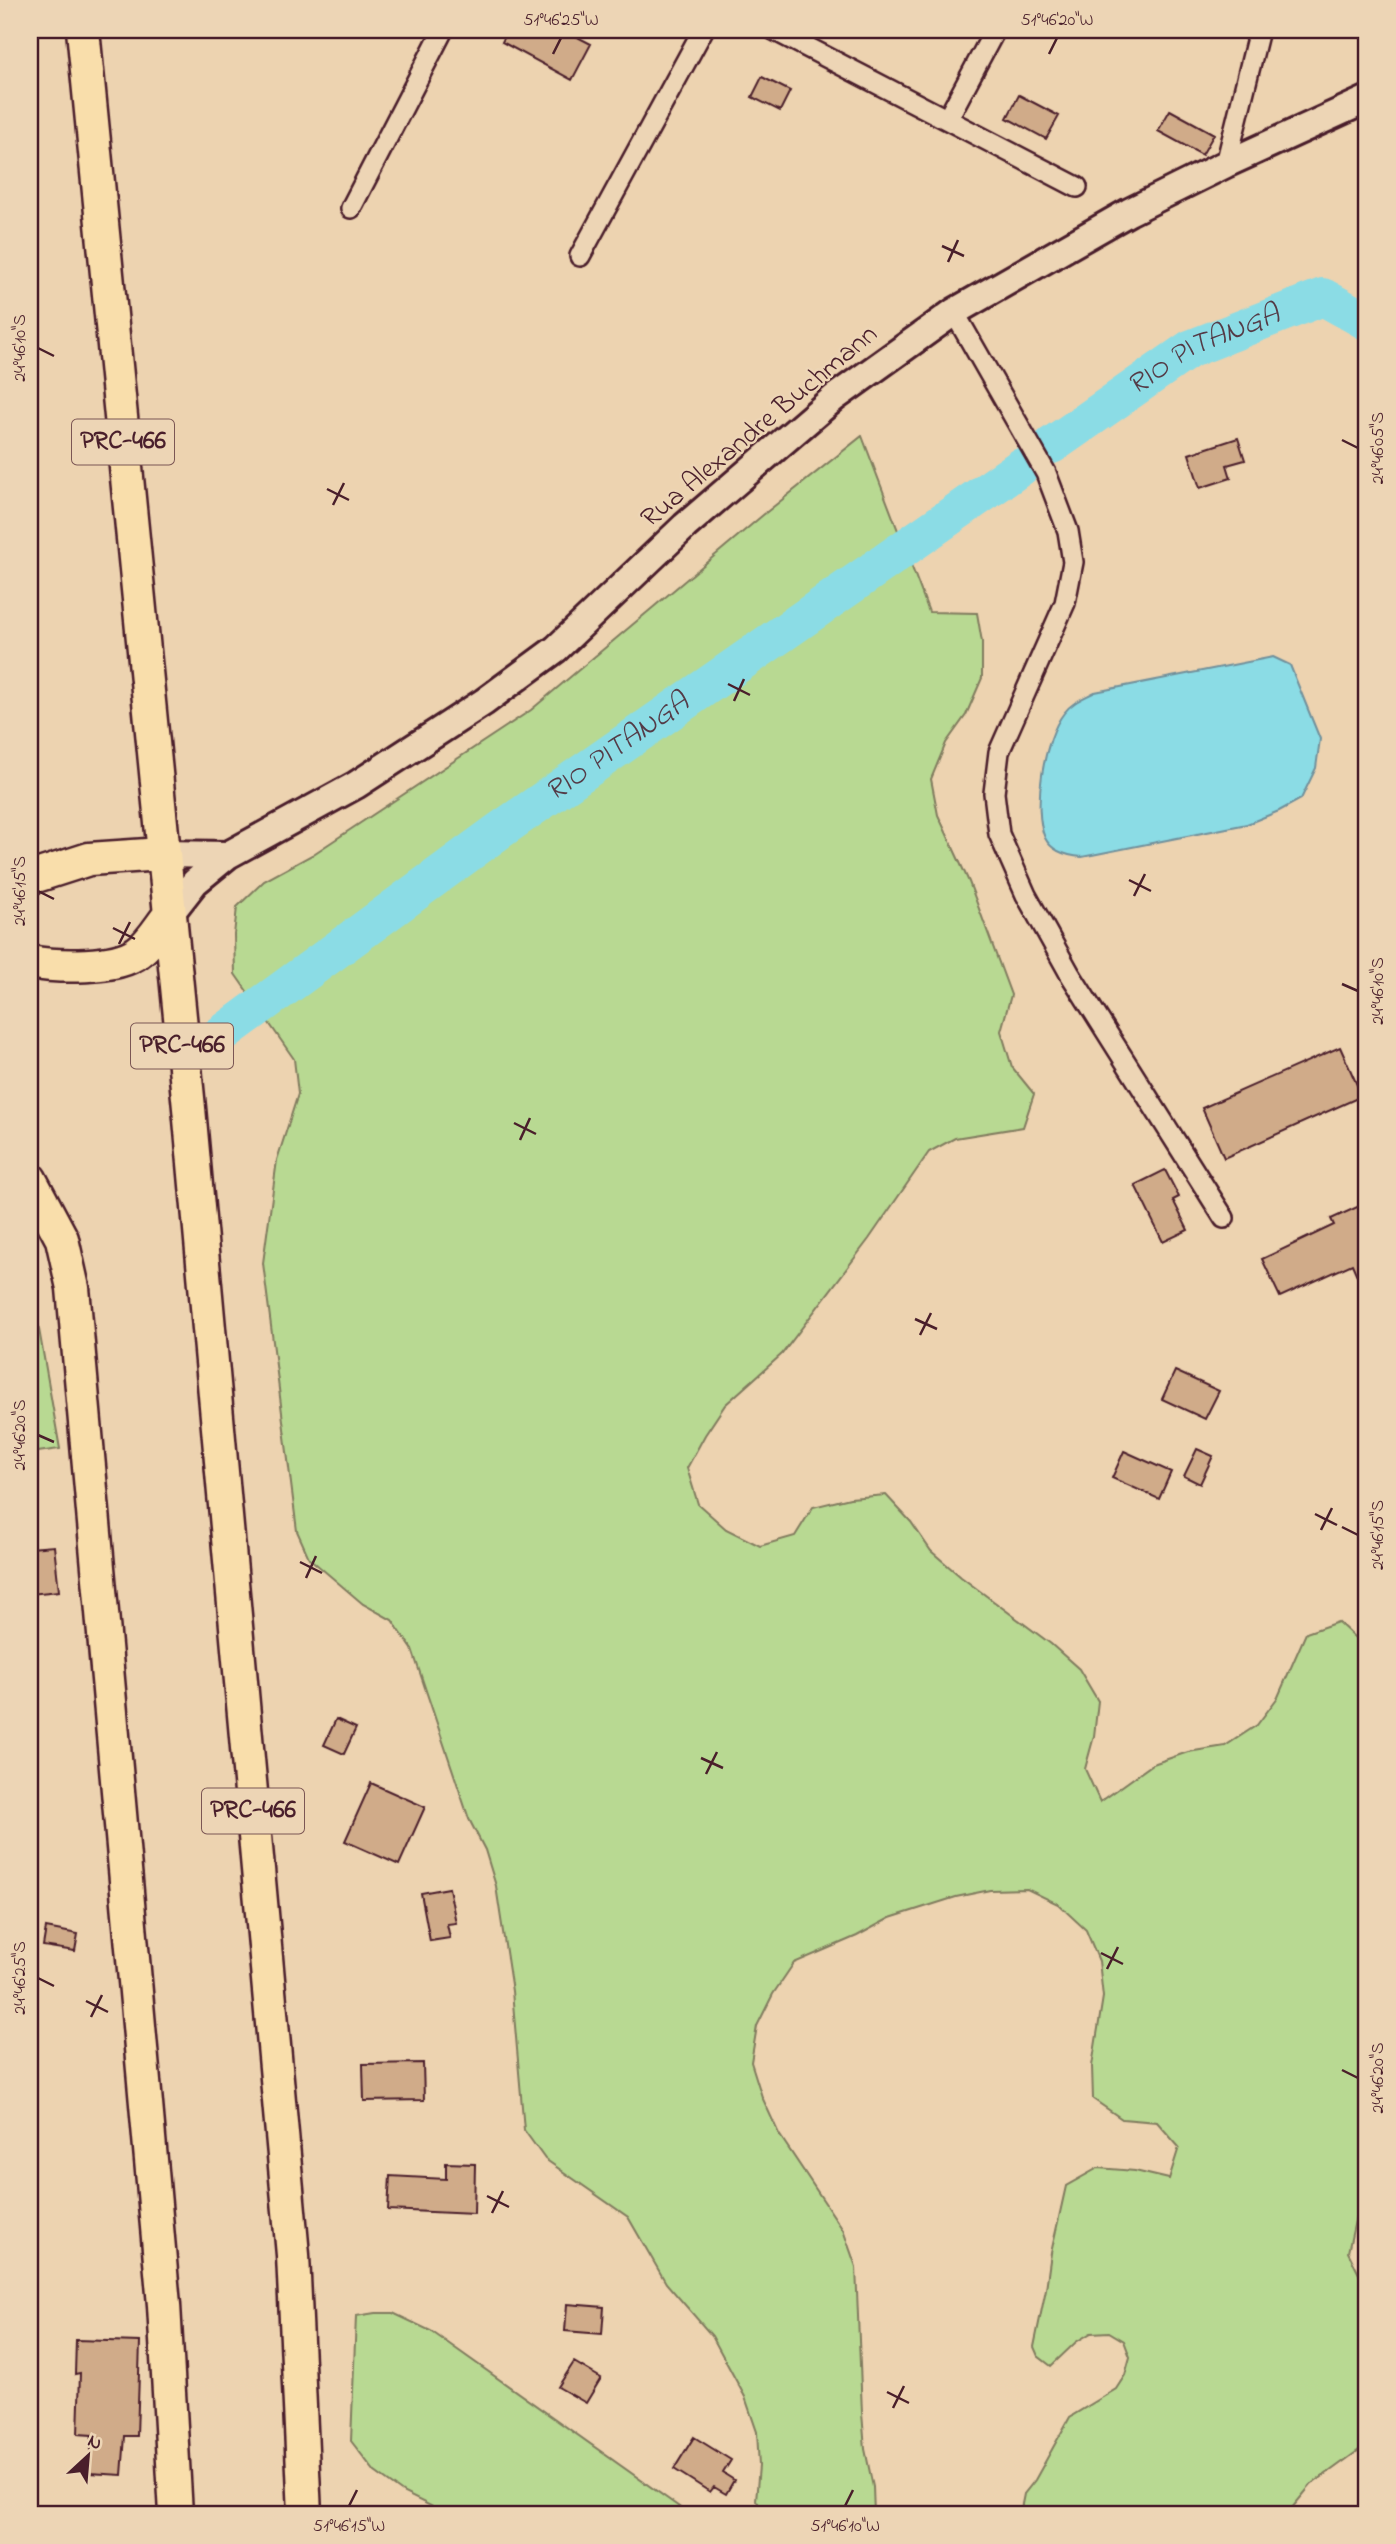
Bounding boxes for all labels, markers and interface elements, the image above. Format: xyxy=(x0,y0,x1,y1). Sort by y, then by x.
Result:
text: 51°46'25"W xyxy=(523,8,599,34)
text: 51°46'20"W xyxy=(1021,8,1094,34)
water label: RIO PITANGA xyxy=(1119,293,1288,408)
text: 24°46'10"S xyxy=(8,314,34,382)
street label: Rua Alexandre Buchmann xyxy=(633,315,887,539)
text: 24°46'05"S xyxy=(1366,412,1392,484)
road number: PRC-466 xyxy=(72,420,174,464)
water label: RIO PITANGA xyxy=(537,681,700,814)
text: 24°46'15"S xyxy=(8,856,34,926)
text: 24°46'10"S xyxy=(1366,957,1392,1025)
road number: PRC-466 xyxy=(131,1023,233,1068)
text: 24°46'20"S xyxy=(8,1400,34,1470)
text: 24°46'15"S xyxy=(1366,1500,1392,1570)
road number: PRC-466 xyxy=(202,1788,304,1834)
text: 24°46'25"S xyxy=(8,1941,34,2015)
text: 24°46'20"S xyxy=(1366,2043,1392,2113)
north arrow xyxy=(52,2422,122,2492)
text: N xyxy=(83,2428,106,2458)
text: 51°46'15"W xyxy=(313,2514,385,2540)
text: 51°46'10"W xyxy=(810,2514,880,2540)

